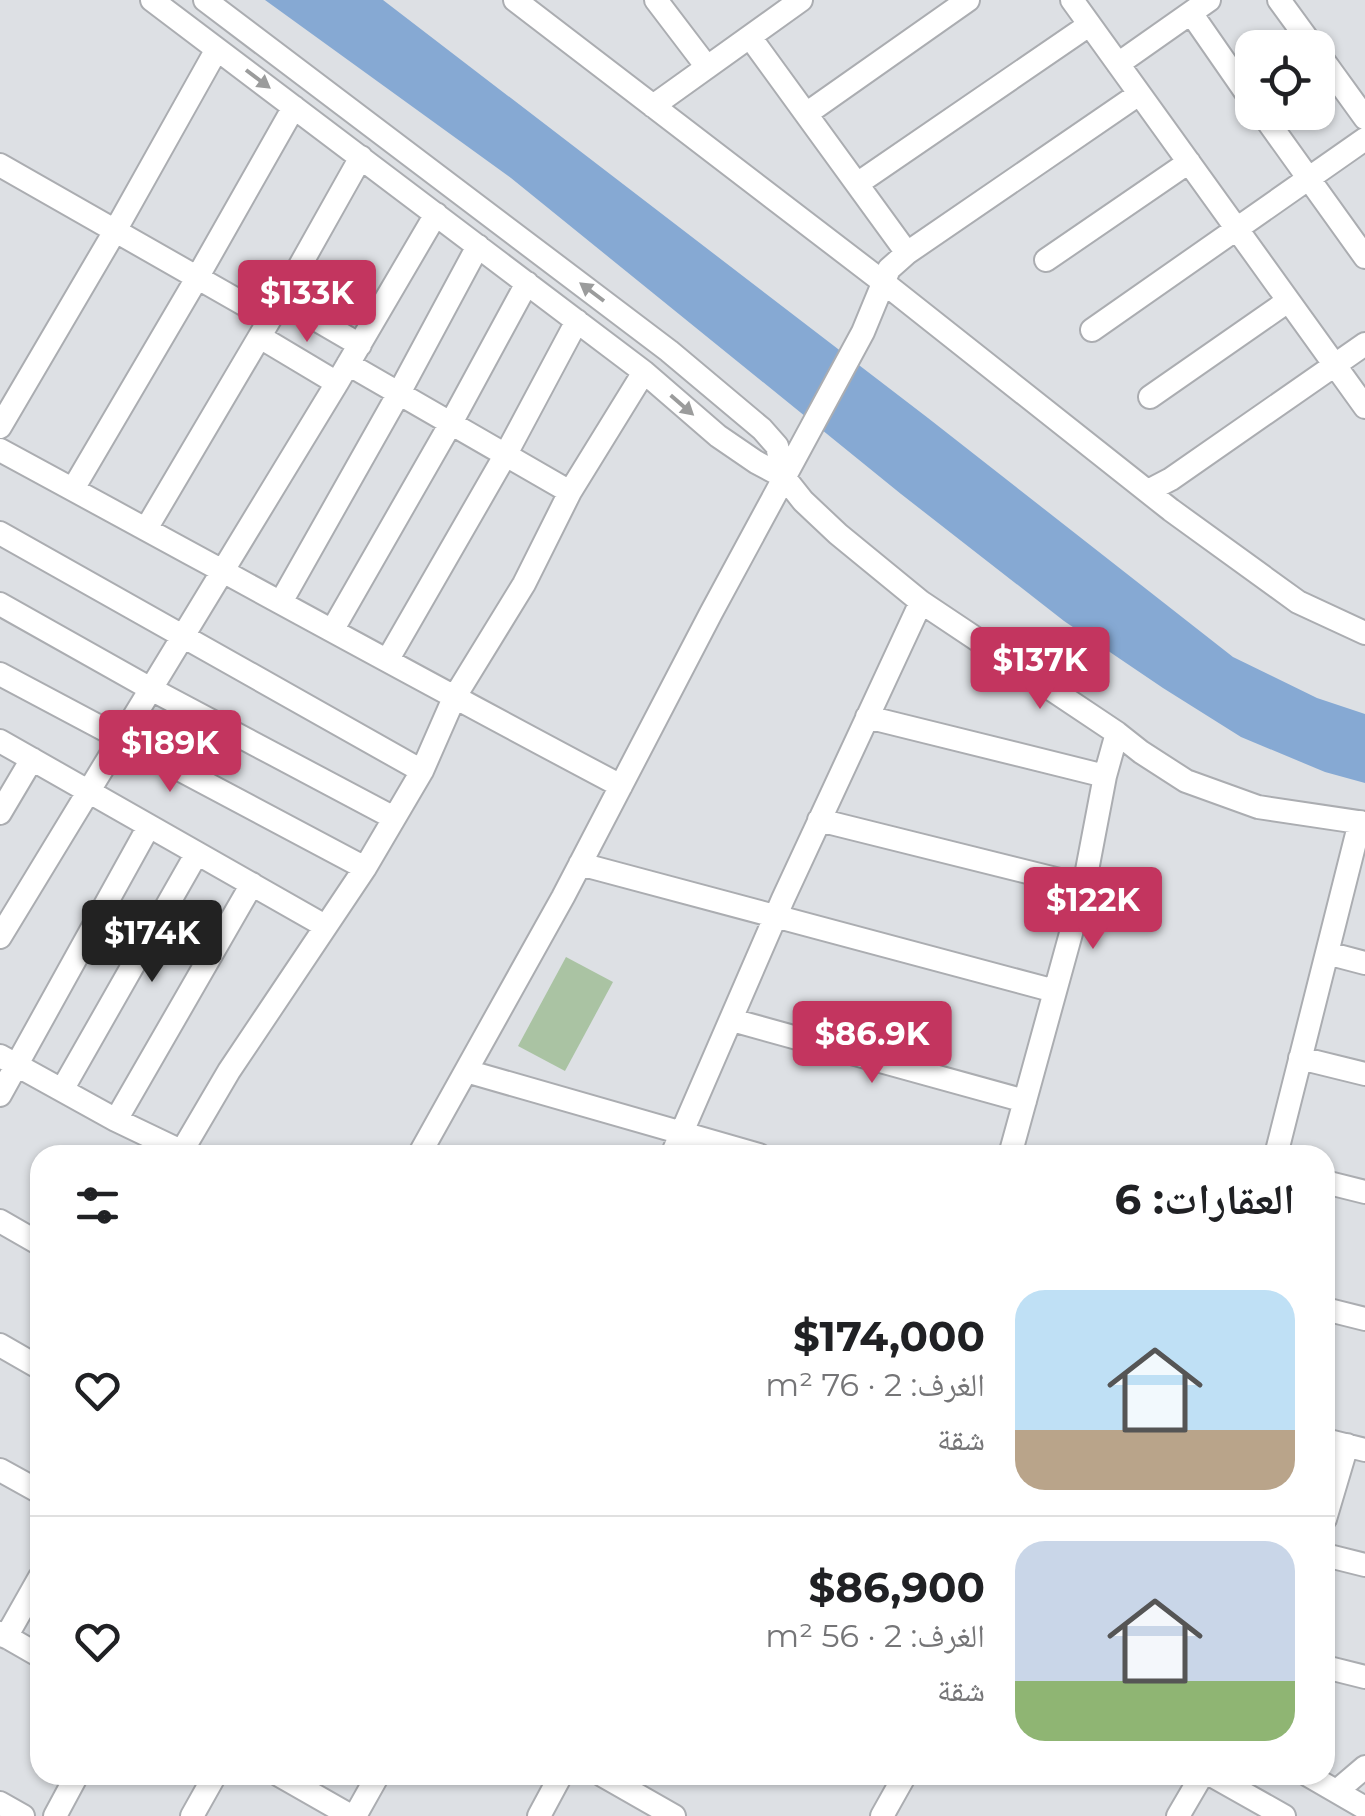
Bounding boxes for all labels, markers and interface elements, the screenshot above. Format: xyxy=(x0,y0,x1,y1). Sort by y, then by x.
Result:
map controls xyxy=(1235,30,1335,130)
button: locate xyxy=(1235,30,1335,130)
one-way arrow xyxy=(245,69,271,89)
pin: $133K xyxy=(237,260,377,345)
text: $133K xyxy=(260,273,354,312)
one-way arrow xyxy=(579,283,605,303)
one-way arrow xyxy=(669,394,694,416)
pin: $137K xyxy=(970,627,1110,712)
text: $137K xyxy=(993,640,1087,679)
pin: $189K xyxy=(100,710,240,795)
text: $189K xyxy=(121,723,219,762)
pin: $122K xyxy=(1023,867,1163,952)
text: $122K xyxy=(1046,880,1140,919)
pin: $174K xyxy=(82,900,222,985)
text: $174K xyxy=(104,913,200,952)
pin: $86.9K xyxy=(791,1001,953,1086)
text: $86.9K xyxy=(815,1014,929,1053)
text: العقارات: 6 xyxy=(1114,1173,1295,1225)
icon: filters xyxy=(70,1178,125,1233)
text: $174,000 xyxy=(793,1310,985,1362)
icon: home xyxy=(1095,1330,1215,1450)
icon: heart xyxy=(70,1363,125,1418)
text: الغرف: 2 · 76 m² xyxy=(765,1365,985,1404)
text: شقة xyxy=(937,1419,985,1458)
text: $86,900 xyxy=(809,1561,985,1613)
icon: home xyxy=(1095,1581,1215,1701)
icon: heart xyxy=(70,1614,125,1669)
text: الغرف: 2 · 56 m² xyxy=(765,1616,985,1655)
text: شقة xyxy=(937,1670,985,1709)

